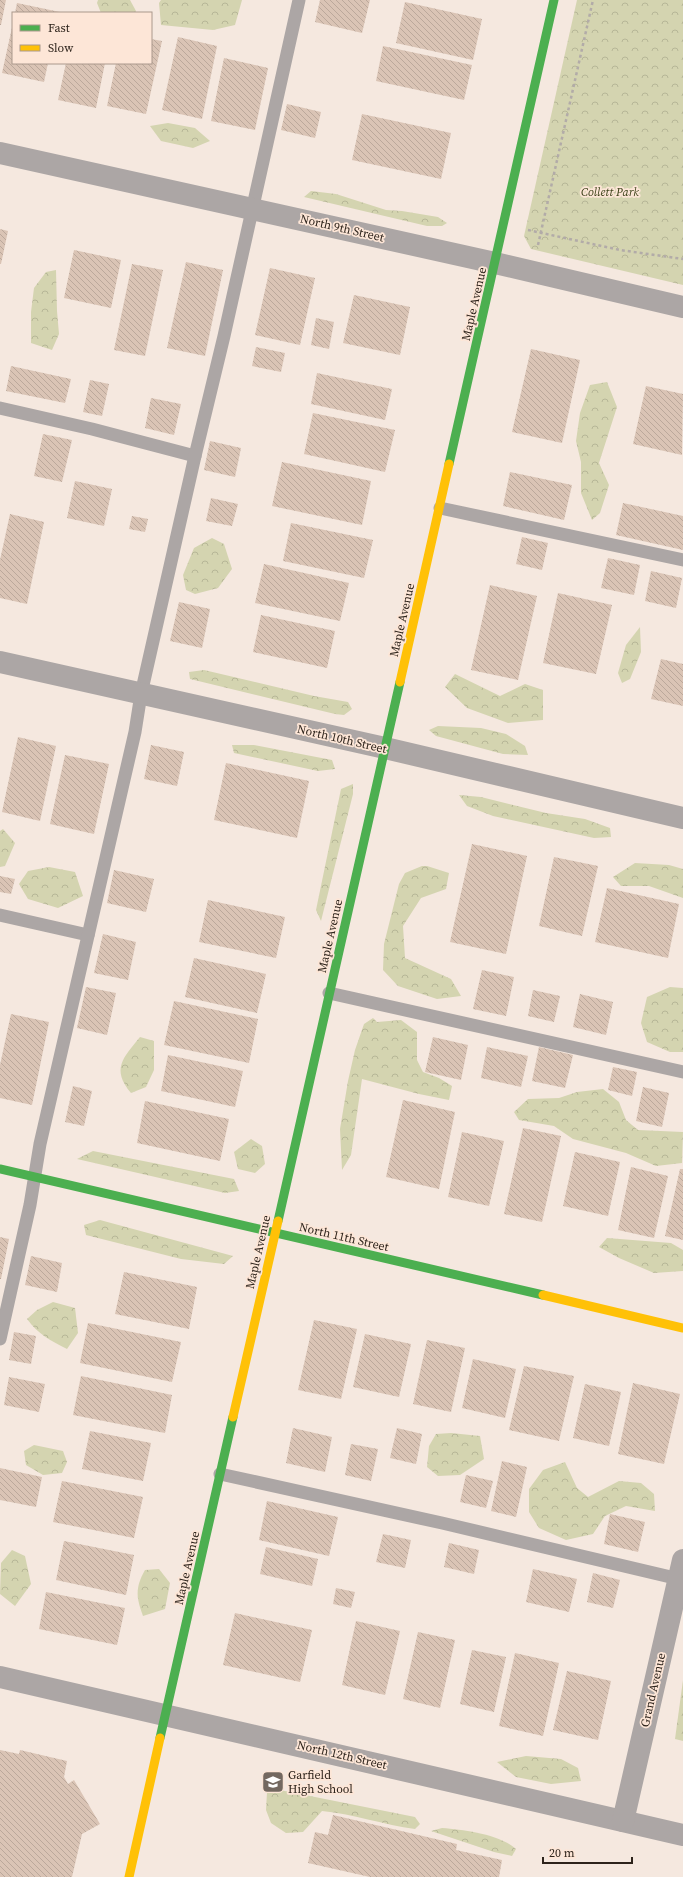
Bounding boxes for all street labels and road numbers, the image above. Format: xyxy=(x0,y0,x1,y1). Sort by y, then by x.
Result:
street label: North 9th Street xyxy=(299,211,386,245)
street label: Maple Avenue xyxy=(458,266,490,342)
street label: Maple Avenue xyxy=(386,582,418,658)
street label: North 10th Street xyxy=(296,721,388,757)
street label: Maple Avenue xyxy=(314,898,346,974)
street label: Maple Avenue xyxy=(242,1214,274,1290)
street label: North 11th Street xyxy=(298,1219,390,1255)
street label: Maple Avenue xyxy=(171,1530,203,1606)
street label: Grand Avenue xyxy=(637,1651,669,1729)
street label: North 12th Street xyxy=(296,1737,388,1773)

